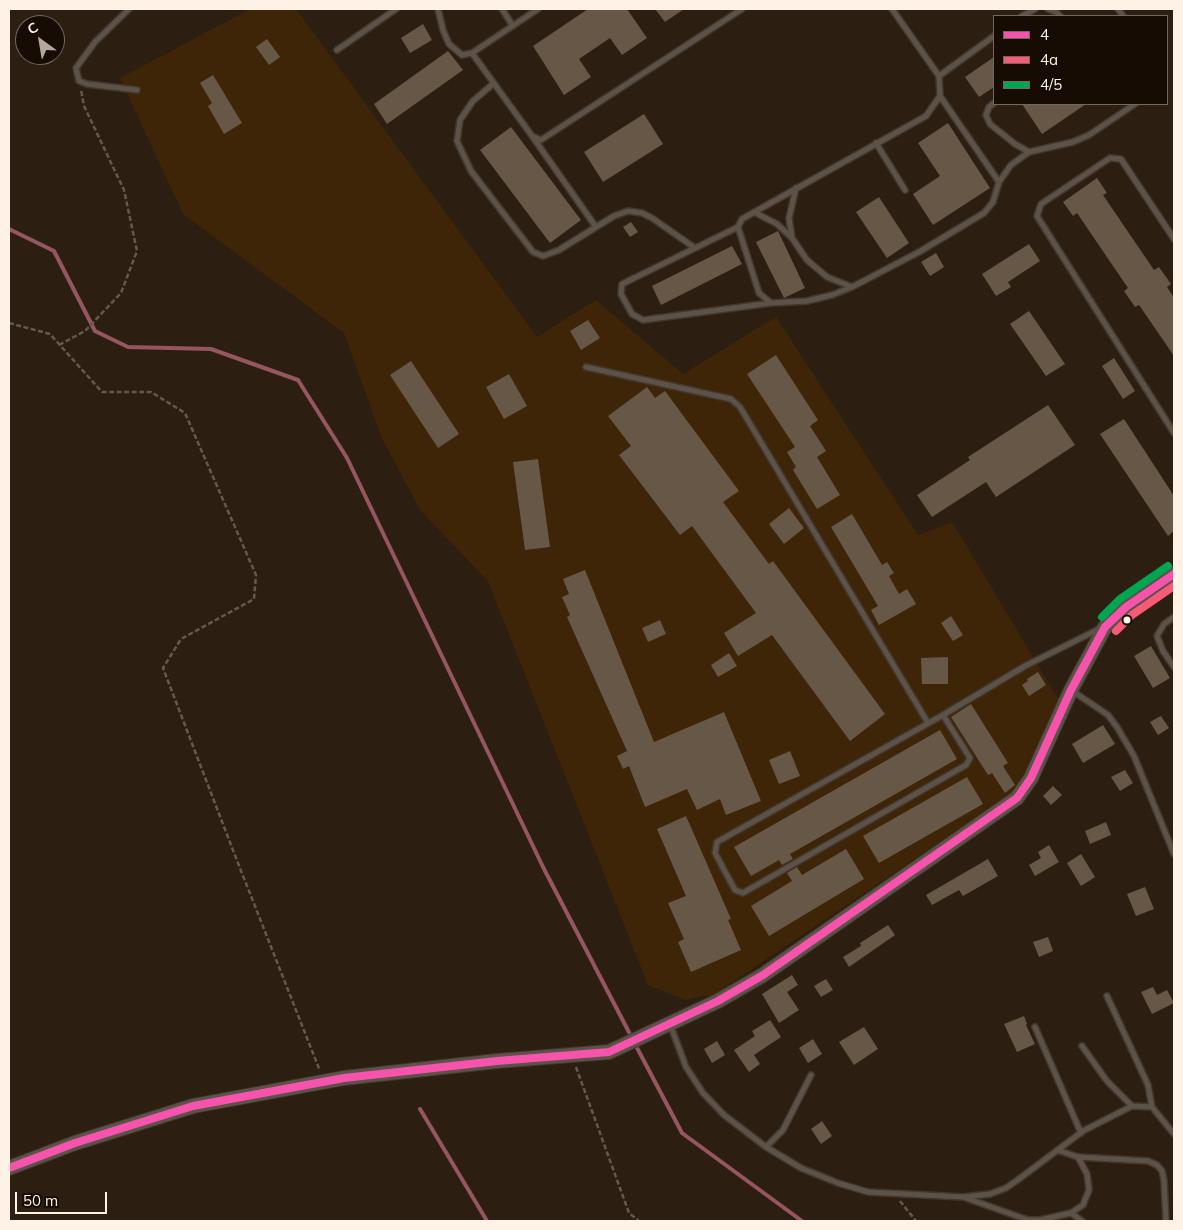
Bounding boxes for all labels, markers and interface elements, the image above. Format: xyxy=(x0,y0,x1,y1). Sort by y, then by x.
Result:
north arrow xyxy=(15,15,65,65)
legend xyxy=(993,15,1168,105)
text: С xyxy=(24,18,41,38)
text: 4 xyxy=(1040,25,1049,44)
text: 4а xyxy=(1040,50,1058,69)
text: 4/5 xyxy=(1040,75,1062,94)
unlabelled marker xyxy=(1122,615,1132,625)
scale bar xyxy=(18,1182,110,1214)
text: 50 m xyxy=(23,1191,58,1210)

